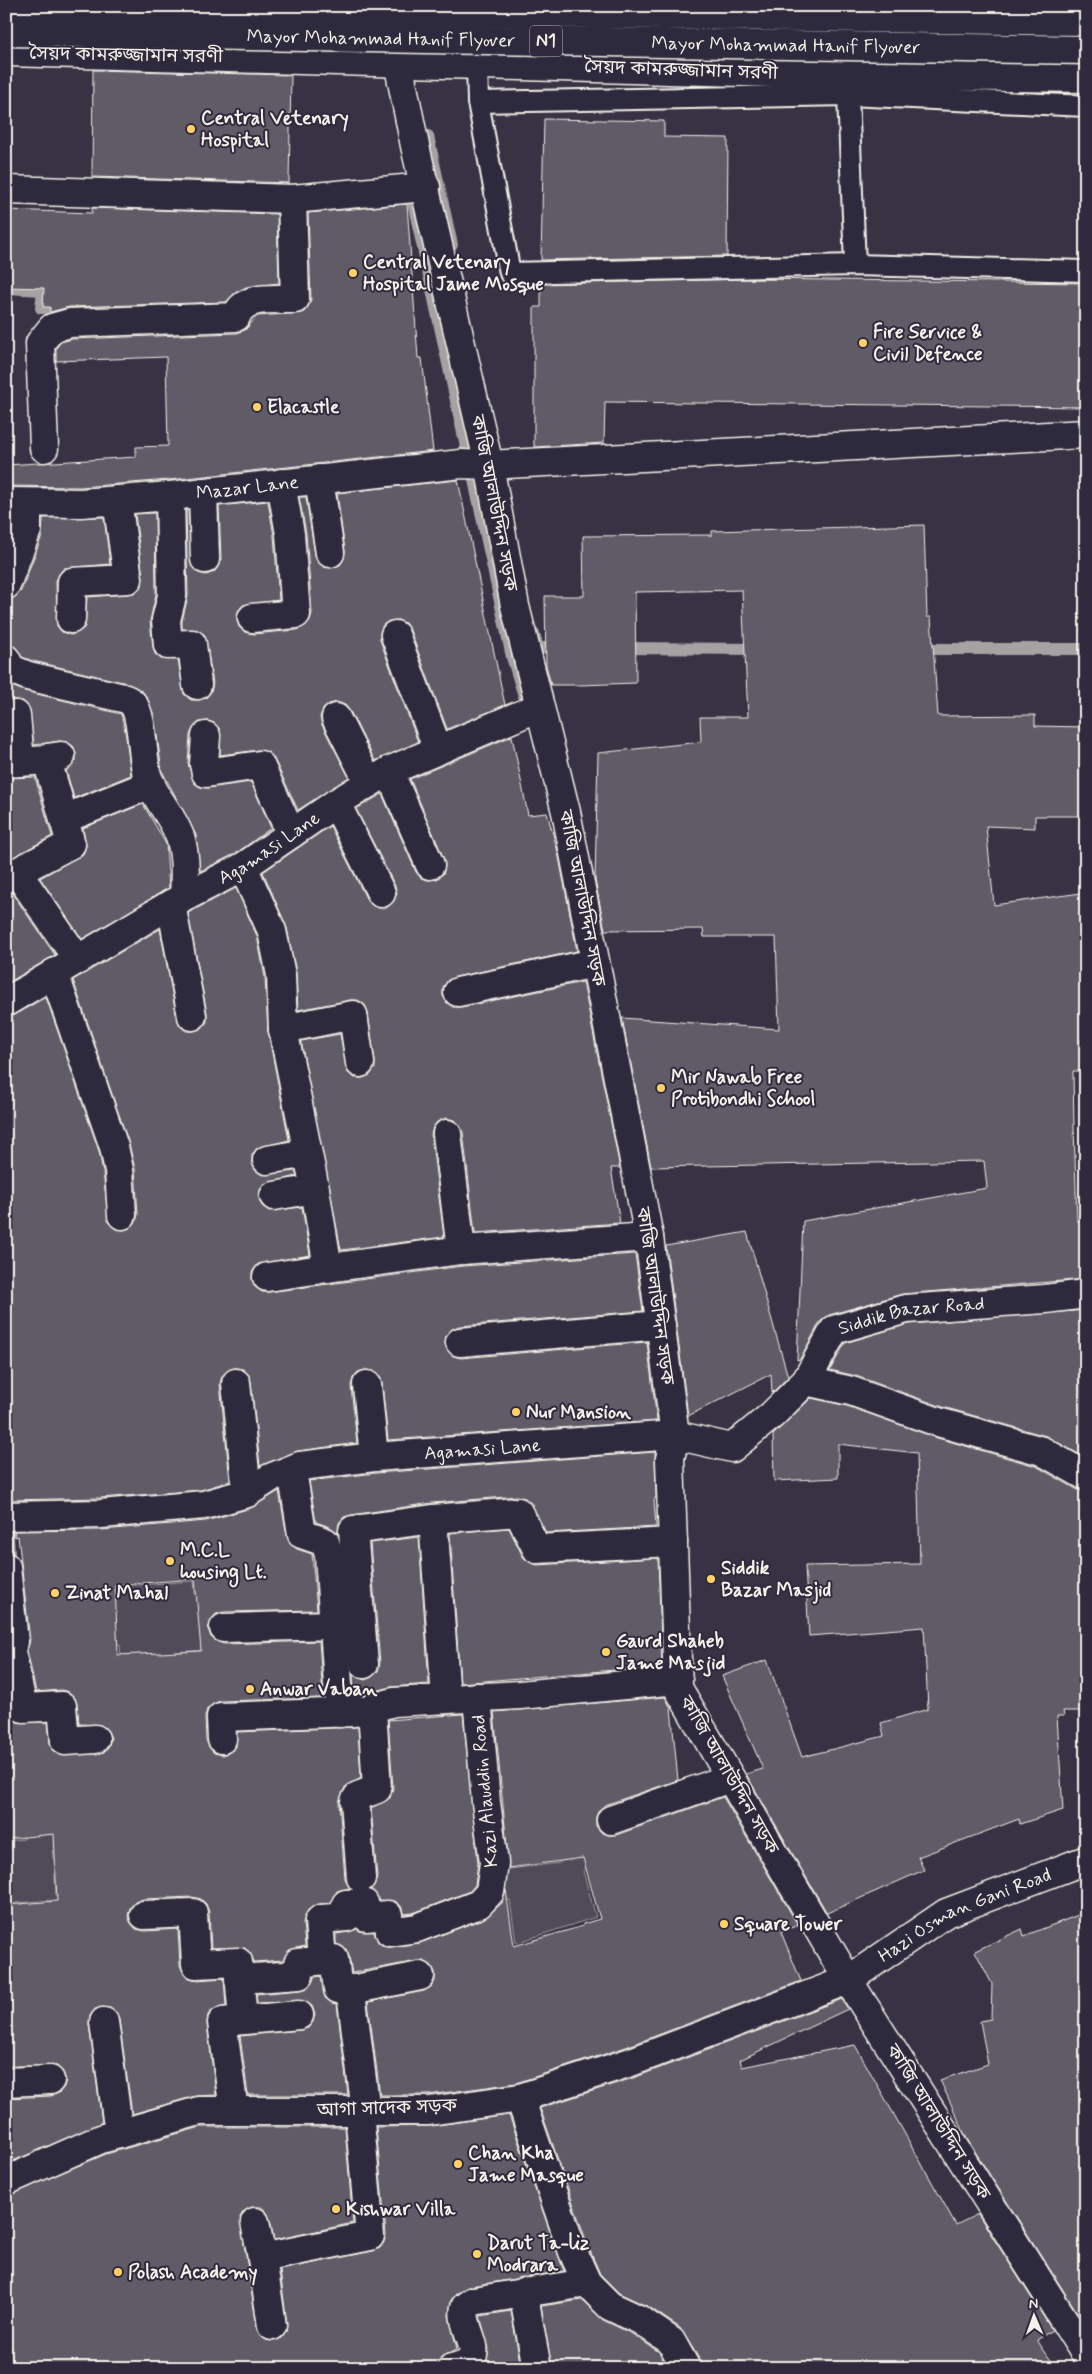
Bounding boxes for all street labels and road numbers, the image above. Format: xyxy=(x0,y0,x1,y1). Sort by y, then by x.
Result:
street label: Mayor Mohammad Hanif Flyover xyxy=(246,24,516,53)
road number: N1 xyxy=(530,26,562,56)
street label: Mayor Mohammad Hanif Flyover xyxy=(651,30,921,60)
street label: সৈয়দ কামরুজ্জামান সরণী xyxy=(28,41,224,69)
street label: সৈয়দ কামরুজ্জামান সরণী xyxy=(583,54,779,86)
street label: কাজি আলাউদ্দিন সড়ক xyxy=(464,412,523,594)
street label: Mazar Lane xyxy=(195,469,300,506)
street label: Agamasi Lane xyxy=(214,805,325,890)
street label: কাজি আলাউদ্দিন সড়ক xyxy=(552,807,611,989)
street label: কাজি আলাউদ্দিন সড়ক xyxy=(630,1205,680,1387)
street label: Siddik Bazar Road xyxy=(835,1291,985,1341)
street label: Agamasi Lane xyxy=(423,1432,542,1466)
street label: কাজি আলাউদ্দিন সড়ক xyxy=(673,1690,785,1859)
street label: Kazi Alauddin Road xyxy=(466,1714,504,1868)
street label: Hazi Osman Gani Road xyxy=(873,1862,1055,1968)
street label: কাজি আলাউদ্দিন সড়ক xyxy=(879,2039,996,2205)
street label: আগা সাদেক সড়ক xyxy=(316,2093,458,2123)

